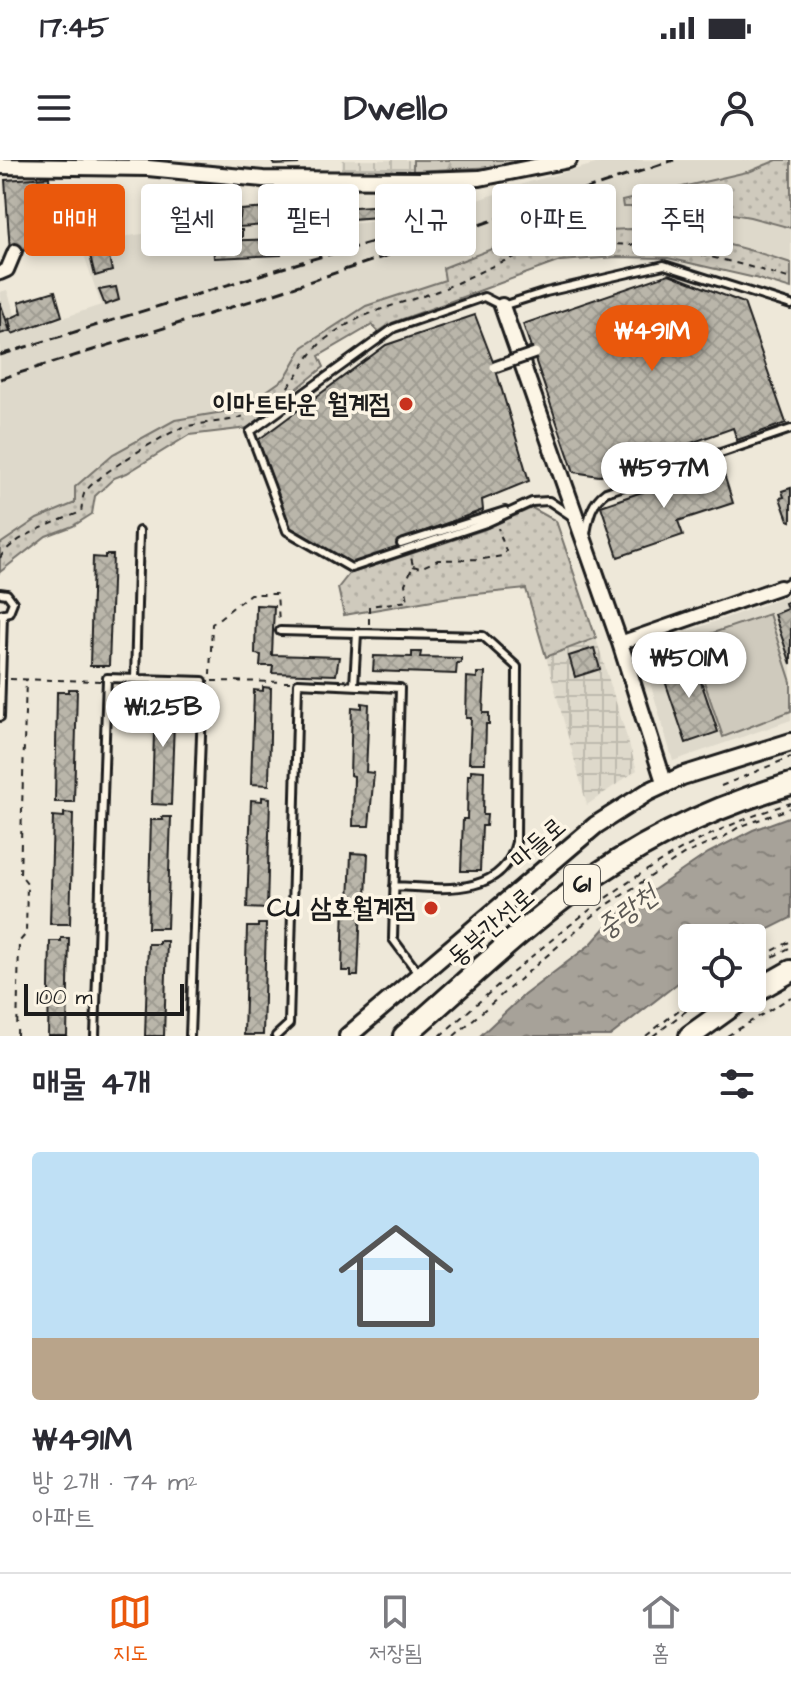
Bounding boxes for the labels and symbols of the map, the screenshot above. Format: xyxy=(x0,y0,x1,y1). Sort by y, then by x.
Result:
pin: ₩491M xyxy=(596,305,708,373)
place label: 이마트타운 월계점 xyxy=(212,386,390,422)
marker: 이마트타운 월계점 xyxy=(397,395,415,413)
pin: ₩597M xyxy=(608,442,720,510)
pin: ₩501M xyxy=(633,632,745,700)
pin: ₩1.25B xyxy=(98,681,228,749)
street label: 마들로 xyxy=(503,809,573,877)
road number: 61 xyxy=(564,865,600,905)
water label: 중랑천 xyxy=(588,875,668,948)
street label: 동부간선로 xyxy=(440,879,542,975)
place label: CU 삼호월계점 xyxy=(267,890,415,926)
marker: CU 삼호월계점 xyxy=(422,899,440,917)
scale bar xyxy=(24,980,184,1016)

